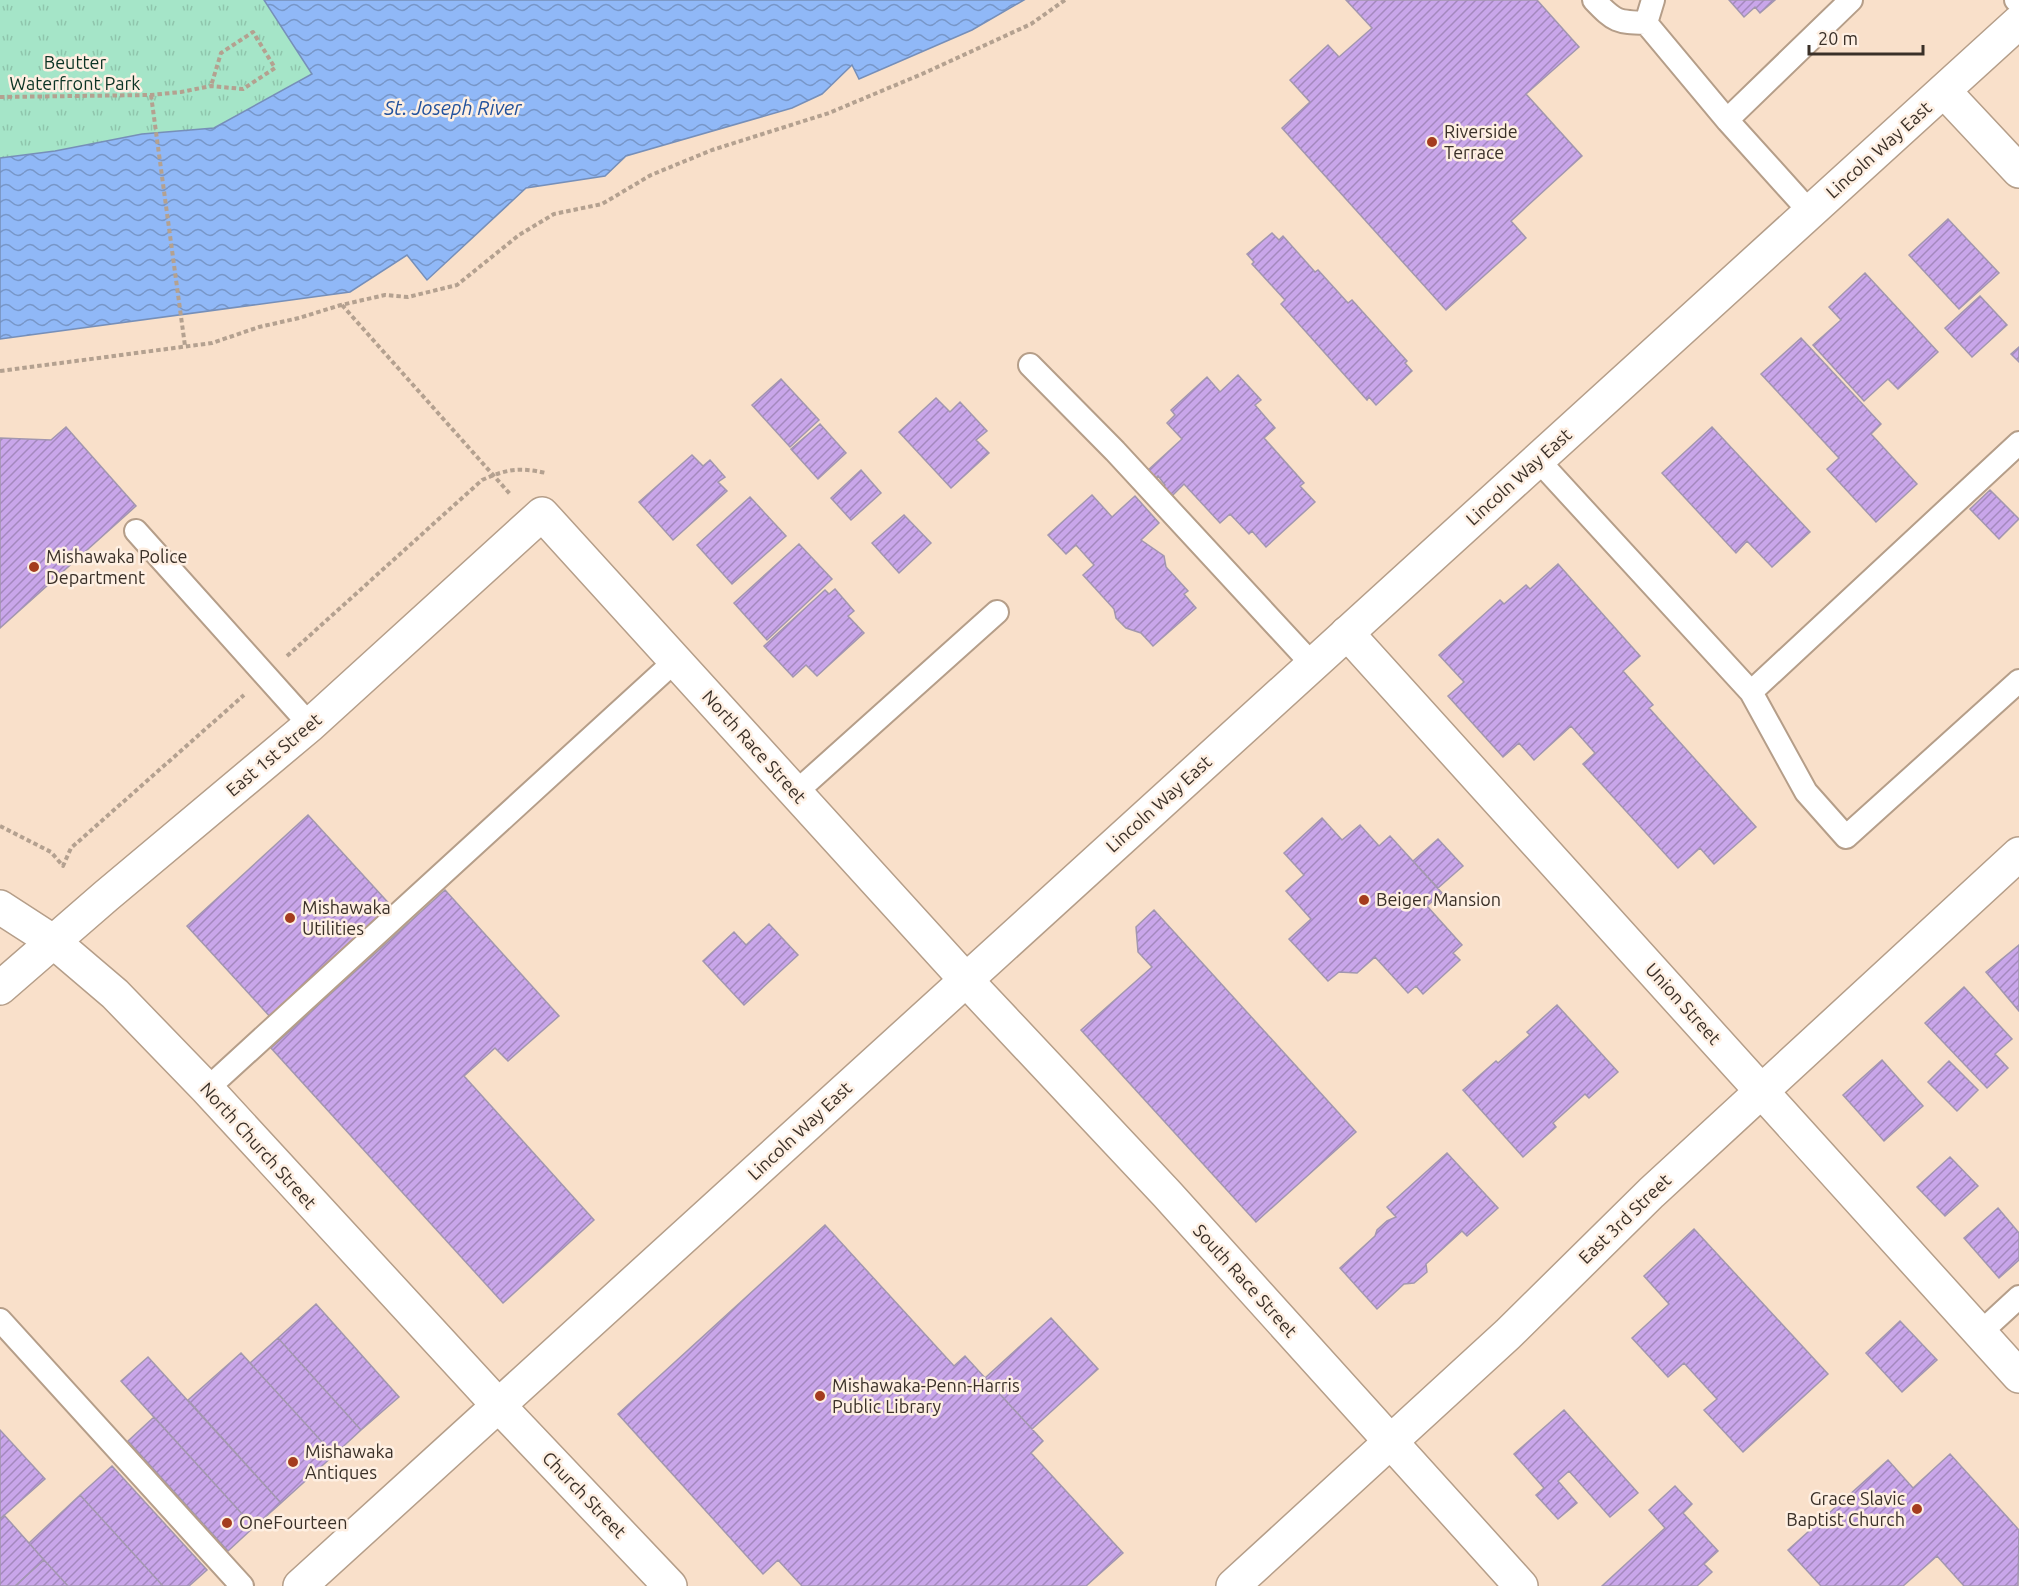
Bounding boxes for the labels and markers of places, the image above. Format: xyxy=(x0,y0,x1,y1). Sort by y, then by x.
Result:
place label: Riverside Terrace xyxy=(1444,121,1518,162)
marker: Riverside Terrace xyxy=(1425,135,1439,149)
place label: Mishawaka Police Department xyxy=(46,546,187,587)
marker: Mishawaka Police Department xyxy=(27,560,41,574)
place label: Beiger Mansion xyxy=(1376,889,1501,909)
marker: Beiger Mansion xyxy=(1357,893,1371,907)
place label: Mishawaka Utilities xyxy=(302,897,391,938)
marker: Mishawaka Utilities xyxy=(283,911,297,925)
place label: Mishawaka-Penn-Harris Public Library xyxy=(832,1375,1020,1416)
marker: Mishawaka-Penn-Harris Public Library xyxy=(813,1389,827,1403)
place label: Mishawaka Antiques xyxy=(305,1441,394,1482)
marker: Mishawaka Antiques xyxy=(286,1455,300,1469)
place label: Grace Slavic Baptist Church xyxy=(1786,1488,1905,1529)
marker: Grace Slavic Baptist Church xyxy=(1910,1502,1924,1516)
place label: OneFourteen xyxy=(239,1512,347,1532)
marker: OneFourteen xyxy=(220,1516,234,1530)

